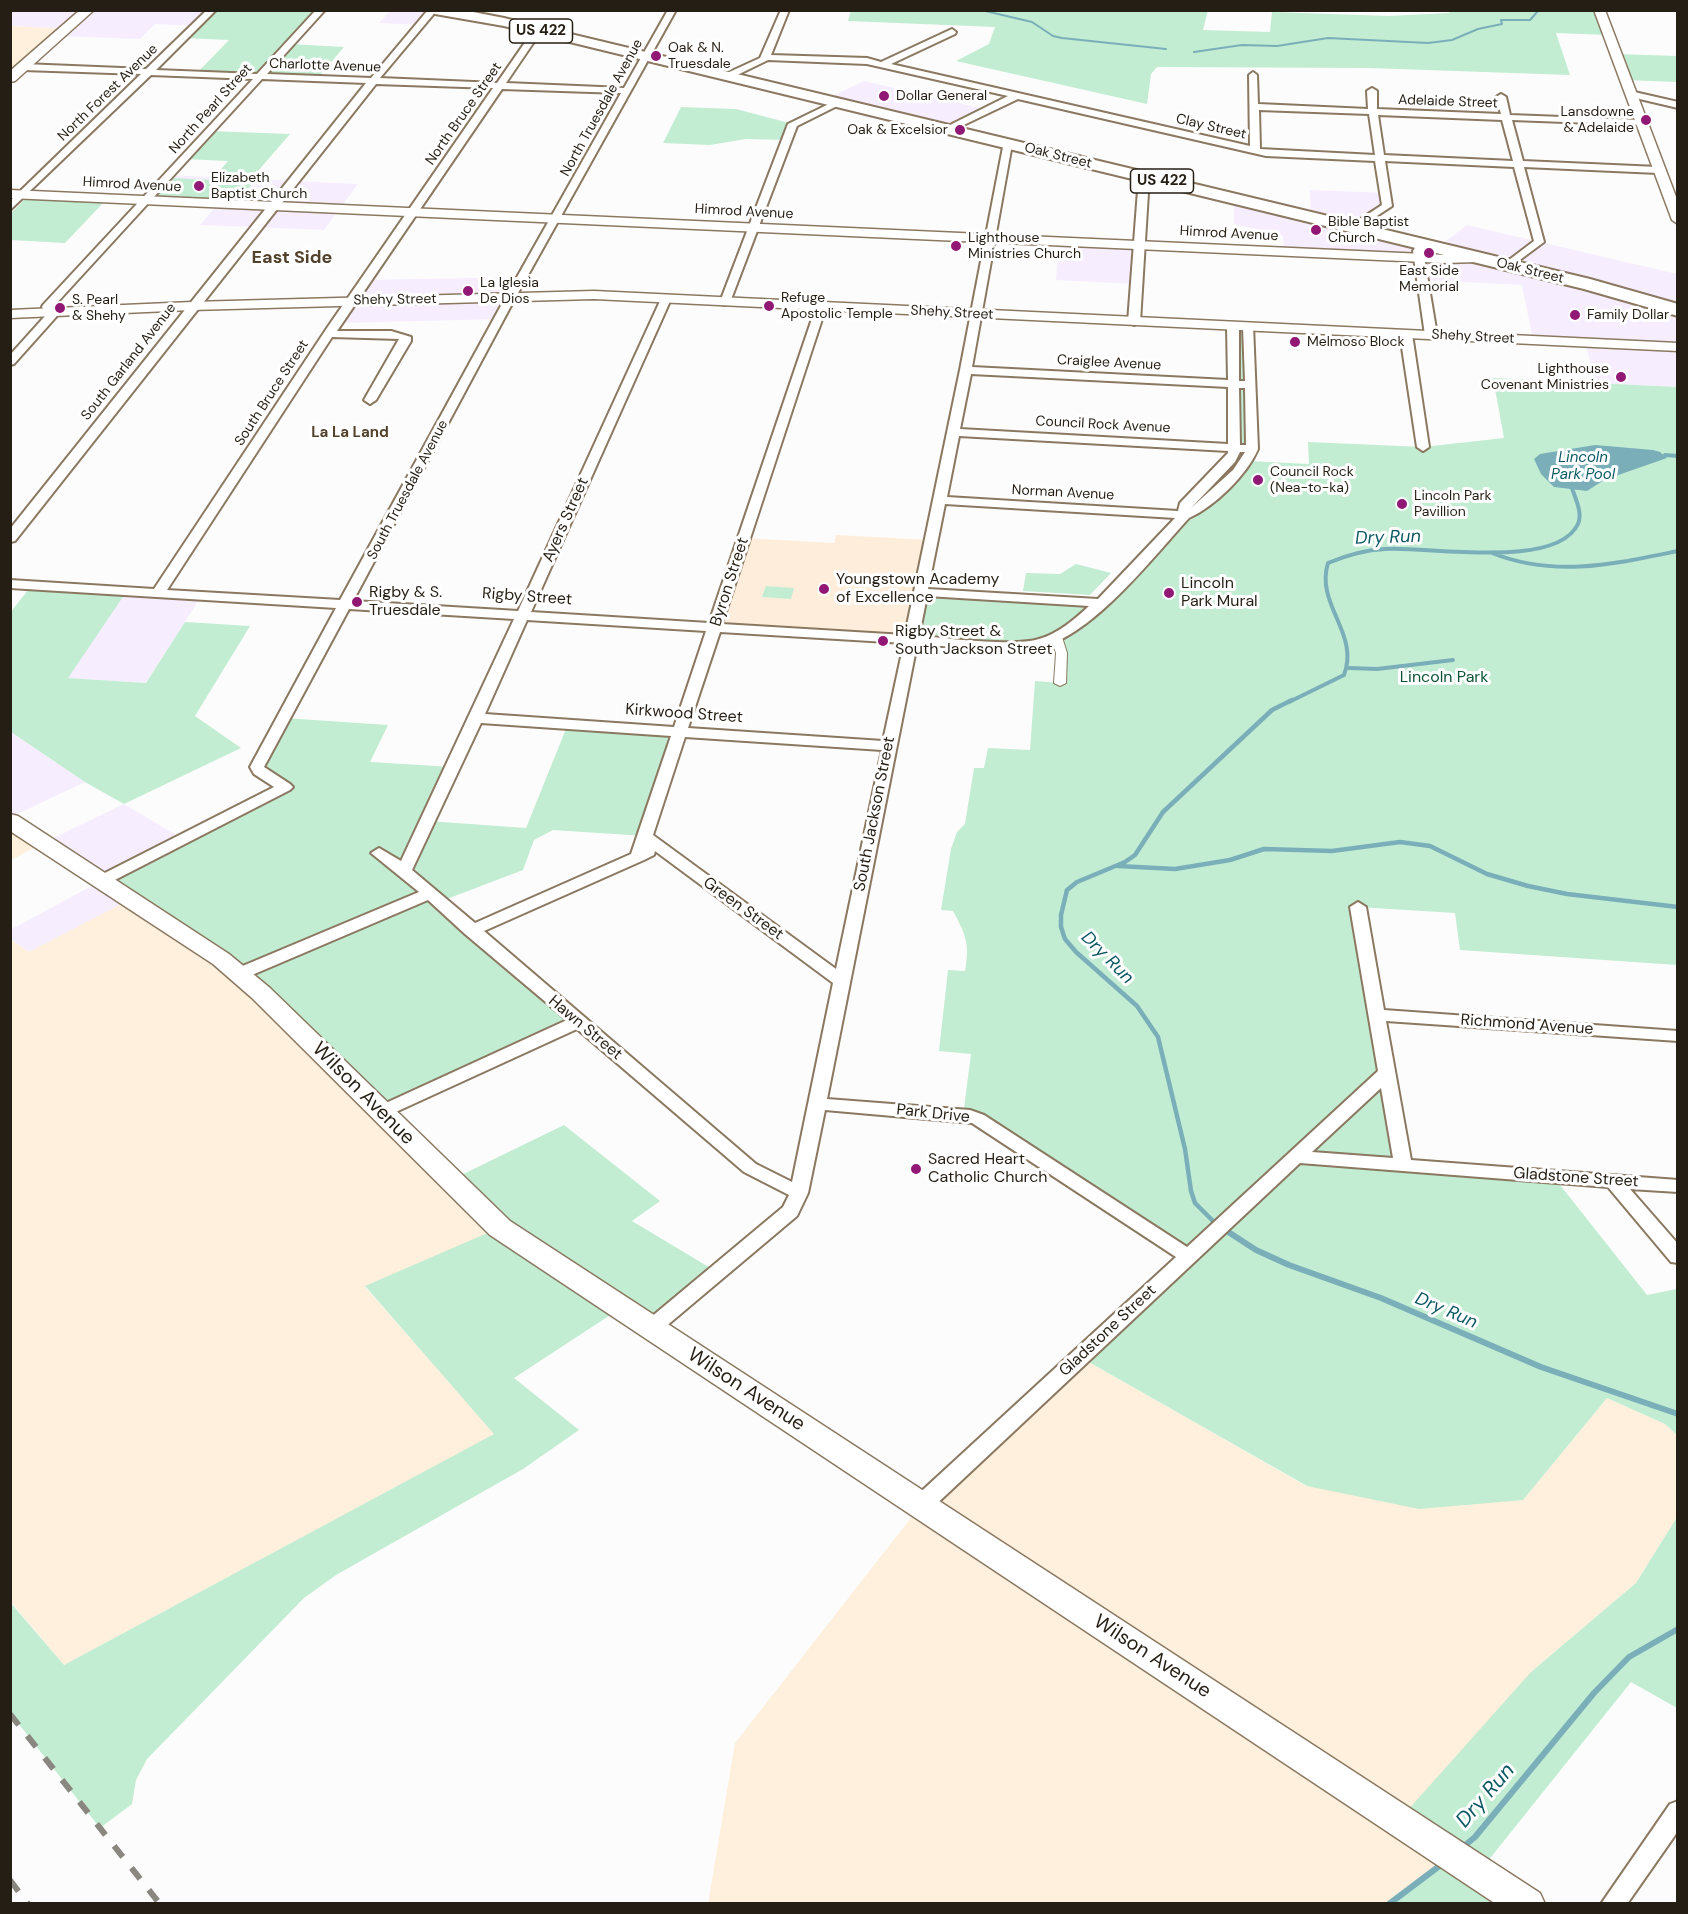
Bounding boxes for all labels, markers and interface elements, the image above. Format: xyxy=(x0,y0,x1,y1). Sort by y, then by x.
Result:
road number: US 422 xyxy=(510,19,572,43)
street label: North Truesdale Avenue xyxy=(557,36,647,180)
place label: Oak & N. Truesdale xyxy=(668,40,731,72)
street label: North Forest Avenue xyxy=(55,41,161,145)
marker: Oak & N. Truesdale xyxy=(649,49,663,63)
street label: Charlotte Avenue xyxy=(269,56,381,76)
street label: North Bruce Street xyxy=(422,59,506,169)
street label: North Pearl Street xyxy=(166,60,256,158)
place label: Dollar General xyxy=(896,88,987,104)
marker: Dollar General xyxy=(877,89,891,103)
street label: Adelaide Street xyxy=(1398,92,1498,112)
place label: Lansdowne & Adelaide xyxy=(1560,104,1634,136)
street label: Clay Street xyxy=(1174,111,1248,143)
marker: Lansdowne & Adelaide xyxy=(1639,113,1653,127)
place label: Oak & Excelsior xyxy=(847,122,948,138)
marker: Oak & Excelsior xyxy=(953,123,967,137)
street label: Oak Street xyxy=(1023,140,1093,172)
road number: US 422 xyxy=(1130,169,1194,193)
place label: Elizabeth Baptist Church xyxy=(211,170,307,202)
street label: Himrod Avenue xyxy=(82,174,182,196)
marker: Elizabeth Baptist Church xyxy=(192,179,206,193)
street label: Himrod Avenue xyxy=(694,201,794,223)
place label: Bible Baptist Church xyxy=(1328,214,1409,246)
street label: Himrod Avenue xyxy=(1179,223,1279,245)
marker: Bible Baptist Church xyxy=(1309,223,1323,237)
place label: Lighthouse Ministries Church xyxy=(968,230,1081,262)
marker: Lighthouse Ministries Church xyxy=(949,239,963,253)
marker: East Side Memorial xyxy=(1422,246,1436,260)
district label: East Side xyxy=(252,247,332,269)
street label: Oak Street xyxy=(1495,255,1565,287)
place label: East Side Memorial xyxy=(1399,263,1459,296)
place label: La Iglesia De Dios xyxy=(480,275,539,308)
marker: La Iglesia De Dios xyxy=(461,284,475,298)
place label: Refuge Apostolic Temple xyxy=(781,290,893,322)
street label: Shehy Street xyxy=(353,291,437,309)
place label: S. Pearl & Shehy xyxy=(72,292,126,324)
marker: Refuge Apostolic Temple xyxy=(762,299,776,313)
street label: South Garland Avenue xyxy=(78,300,180,424)
marker: S. Pearl & Shehy xyxy=(53,301,67,315)
street label: Shehy Street xyxy=(910,302,994,324)
place label: Family Dollar xyxy=(1587,307,1669,323)
marker: Family Dollar xyxy=(1568,308,1582,322)
street label: Shehy Street xyxy=(1431,326,1515,348)
place label: Melmoso Block xyxy=(1307,334,1405,350)
marker: Melmoso Block xyxy=(1288,335,1302,349)
street label: South Bruce Street xyxy=(232,337,312,449)
street label: Craiglee Avenue xyxy=(1056,352,1162,374)
place label: Lighthouse Covenant Ministries xyxy=(1481,361,1609,394)
marker: Lighthouse Covenant Ministries xyxy=(1614,370,1628,384)
street label: Council Rock Avenue xyxy=(1035,413,1171,437)
street label: South Truesdale Avenue xyxy=(364,417,452,563)
district label: La La Land xyxy=(311,424,389,442)
water label: Lincoln Park Pool xyxy=(1551,449,1615,484)
place label: Council Rock (Nea-to-ka) xyxy=(1270,464,1354,496)
marker: Council Rock (Nea-to-ka) xyxy=(1251,473,1265,487)
street label: Ayers Street xyxy=(539,475,593,565)
street label: Norman Avenue xyxy=(1011,482,1115,504)
place label: Lincoln Park Pavillion xyxy=(1414,488,1492,520)
marker: Lincoln Park Pavillion xyxy=(1395,497,1409,511)
water label: Dry Run xyxy=(1355,526,1421,550)
street label: Byron Street xyxy=(707,535,753,629)
place label: Youngstown Academy of Excellence xyxy=(836,570,999,608)
place label: Lincoln Park Mural xyxy=(1181,574,1258,612)
marker: Youngstown Academy of Excellence xyxy=(817,582,831,596)
place label: Rigby & S. Truesdale xyxy=(369,583,442,621)
street label: Rigby Street xyxy=(481,584,573,610)
marker: Lincoln Park Mural xyxy=(1162,586,1176,600)
marker: Rigby & S. Truesdale xyxy=(350,595,364,609)
place label: Rigby Street & South Jackson Street xyxy=(895,622,1052,660)
marker: Rigby Street & South Jackson Street xyxy=(876,634,890,648)
park label: Lincoln Park xyxy=(1400,668,1488,688)
street label: Kirkwood Street xyxy=(625,700,743,728)
street label: South Jackson Street xyxy=(851,735,899,893)
street label: Green Street xyxy=(699,873,787,945)
water label: Dry Run xyxy=(1076,927,1138,989)
street label: Hawn Street xyxy=(544,992,626,1064)
street label: Richmond Avenue xyxy=(1460,1011,1594,1039)
street label: Wilson Avenue xyxy=(307,1038,419,1150)
street label: Park Drive xyxy=(895,1101,971,1127)
place label: Sacred Heart Catholic Church xyxy=(928,1150,1048,1188)
marker: Sacred Heart Catholic Church xyxy=(909,1162,923,1176)
street label: Gladstone Street xyxy=(1513,1164,1639,1192)
street label: Gladstone Street xyxy=(1056,1281,1160,1381)
water label: Dry Run xyxy=(1412,1288,1480,1334)
street label: Wilson Avenue xyxy=(683,1343,809,1437)
street label: Wilson Avenue xyxy=(1089,1610,1215,1704)
water label: Dry Run xyxy=(1451,1759,1521,1833)

